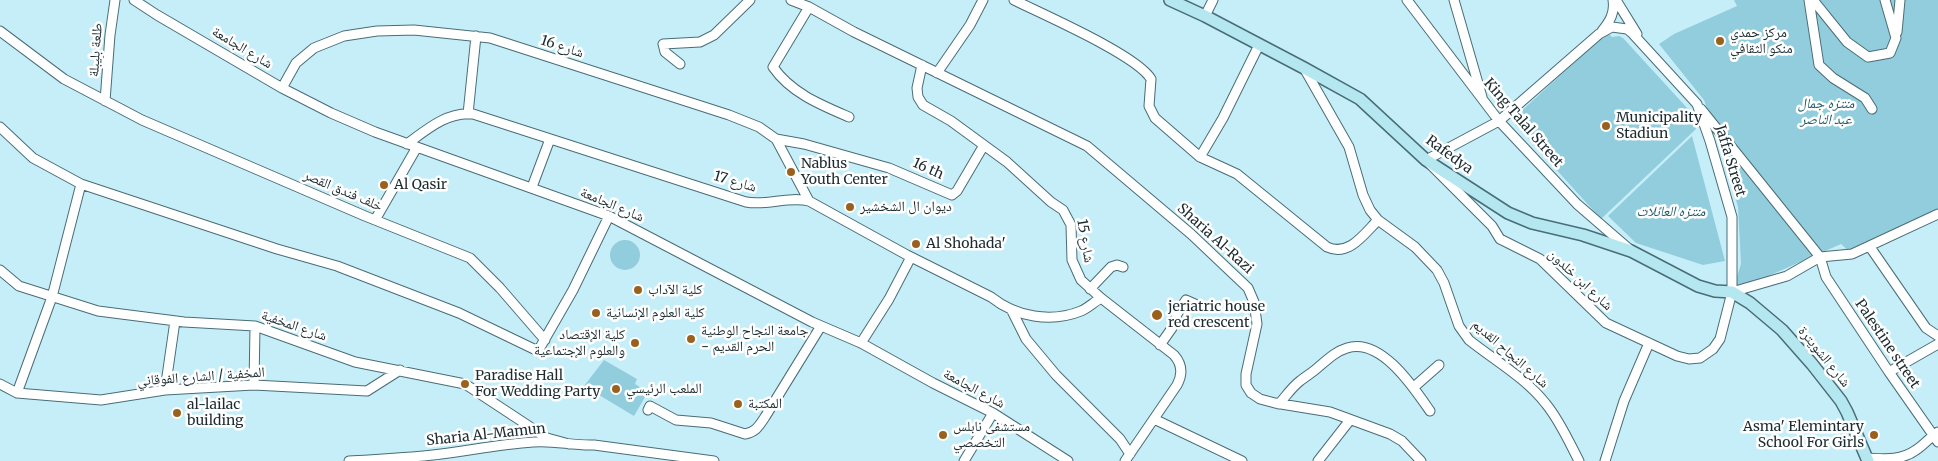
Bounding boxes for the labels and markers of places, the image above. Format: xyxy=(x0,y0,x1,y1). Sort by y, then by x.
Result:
place label: مركز حمدي منكو الثقافي xyxy=(1730,25,1793,58)
marker: مركز حمدي منكو الثقافي xyxy=(1714,35,1726,47)
place label: Municipality Stadiun xyxy=(1616,110,1702,142)
marker: Municipality Stadiun xyxy=(1600,120,1612,132)
place label: Nablus Youth Center xyxy=(801,156,888,188)
marker: Nablus Youth Center xyxy=(785,166,797,178)
place label: Al Qasir xyxy=(394,177,447,193)
marker: Al Qasir xyxy=(378,179,390,191)
place label: ديوان ال الشخشير xyxy=(860,199,952,215)
marker: ديوان ال الشخشير xyxy=(844,201,856,213)
place label: Al Shohada' xyxy=(926,236,1006,252)
marker: Al Shohada' xyxy=(910,238,922,250)
place label: كلية الآداب xyxy=(648,282,702,298)
marker: كلية الآداب xyxy=(632,284,644,296)
place label: jeriatric house red crescent xyxy=(1168,299,1265,332)
place label: كلية العلوم الإنسانية xyxy=(606,305,705,321)
marker: كلية العلوم الإنسانية xyxy=(590,307,602,319)
marker: jeriatric house red crescent xyxy=(1150,308,1164,322)
place label: جامعة النجاح الوطنية - الحرم القديم xyxy=(701,323,808,356)
place label: كلية الإقتصاد والعلوم الإجتماعية xyxy=(534,327,625,360)
marker: جامعة النجاح الوطنية - الحرم القديم xyxy=(685,333,697,345)
marker: كلية الإقتصاد والعلوم الإجتماعية xyxy=(629,337,641,349)
place label: Paradise Hall For Wedding Party xyxy=(475,368,600,401)
marker: Paradise Hall For Wedding Party xyxy=(459,378,471,390)
place label: الملعب الرئيسي xyxy=(626,381,702,397)
marker: الملعب الرئيسي xyxy=(610,383,622,395)
place label: المكتبة xyxy=(748,396,782,412)
place label: al-lailac building xyxy=(187,397,244,430)
marker: المكتبة xyxy=(732,398,744,410)
marker: al-lailac building xyxy=(171,407,183,419)
place label: مستشفى نابلس التخصصي xyxy=(953,419,1030,452)
place label: Asma' Elemintary School For Girls xyxy=(1743,419,1864,452)
marker: مستشفى نابلس التخصصي xyxy=(937,429,949,441)
marker: Asma' Elemintary School For Girls xyxy=(1868,429,1880,441)

